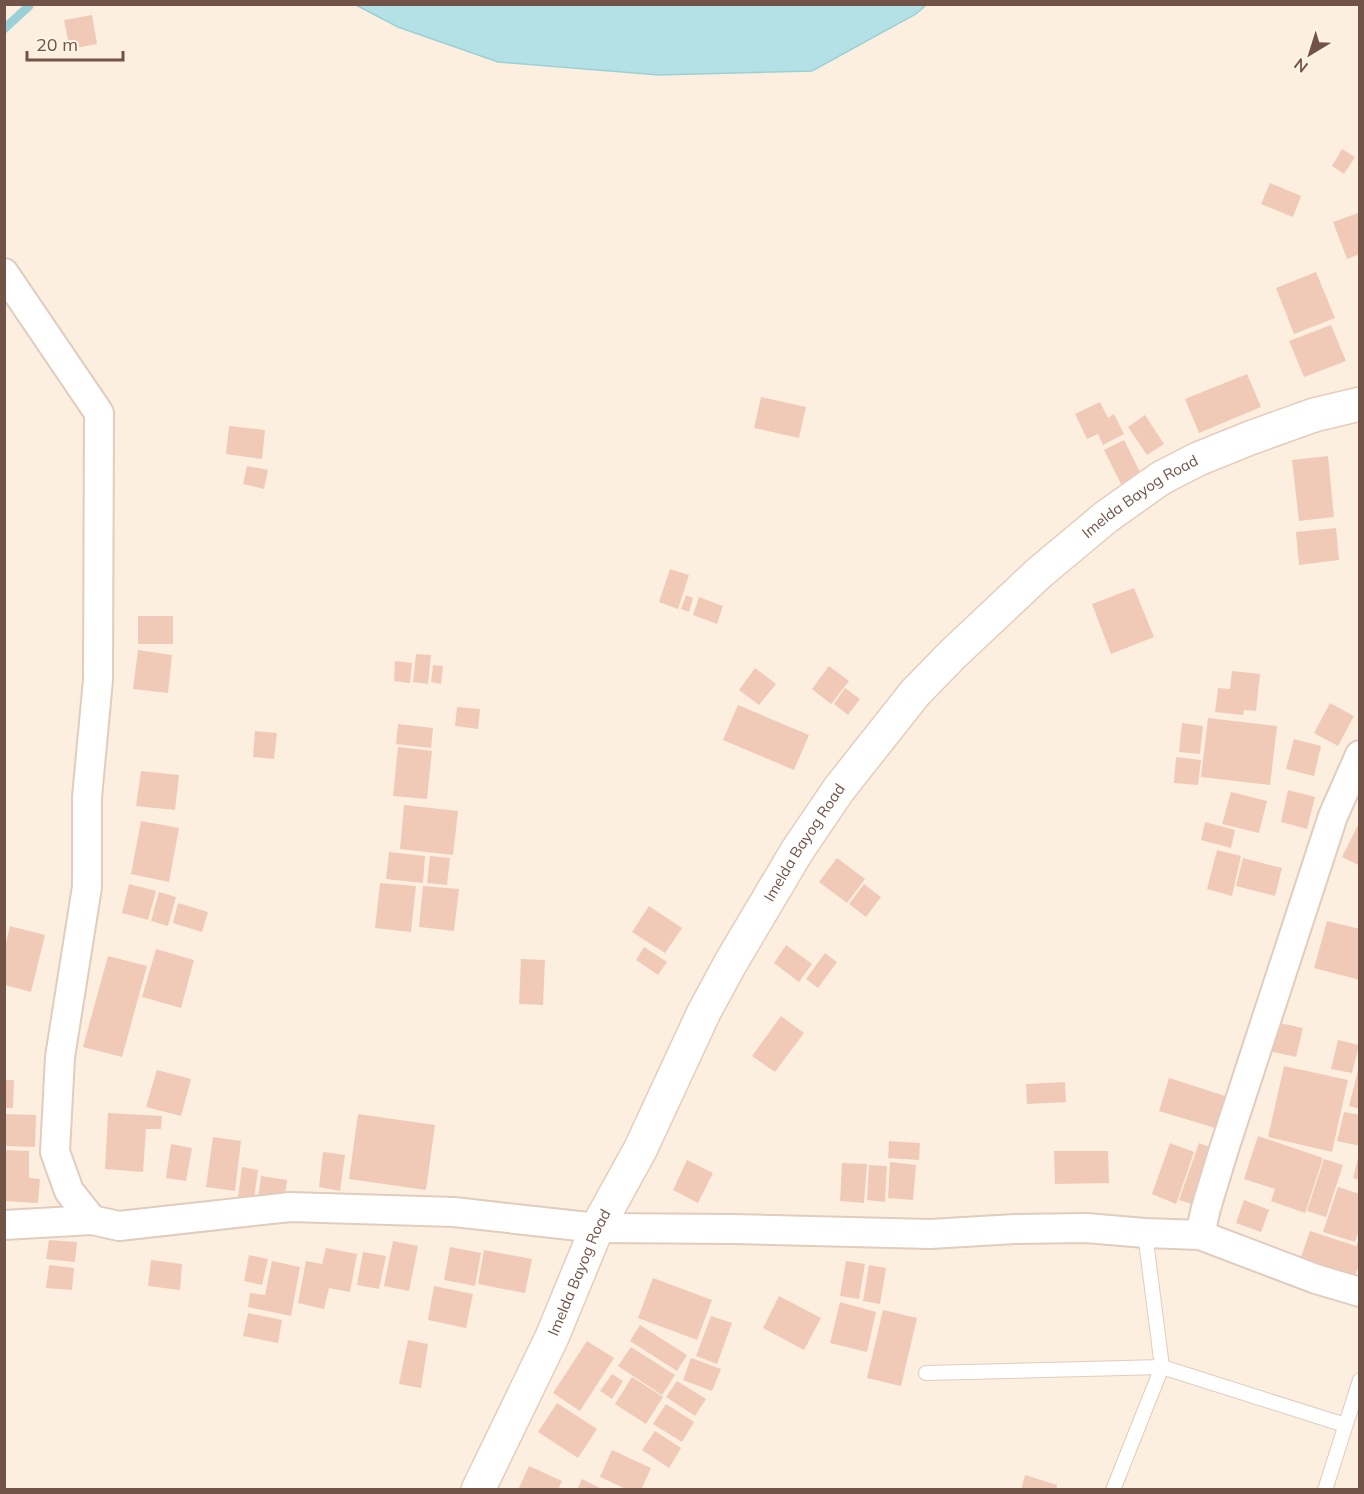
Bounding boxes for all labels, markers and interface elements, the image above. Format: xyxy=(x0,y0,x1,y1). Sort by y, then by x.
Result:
scale bar xyxy=(27,24,123,62)
north arrow xyxy=(1280,24,1340,84)
text: 20 m xyxy=(36,33,78,56)
text: N xyxy=(1290,54,1312,77)
street label: Imelda Bayog Road xyxy=(1078,451,1201,542)
street label: Imelda Bayog Road xyxy=(759,780,849,905)
street label: Imelda Bayog Road xyxy=(544,1205,615,1339)

